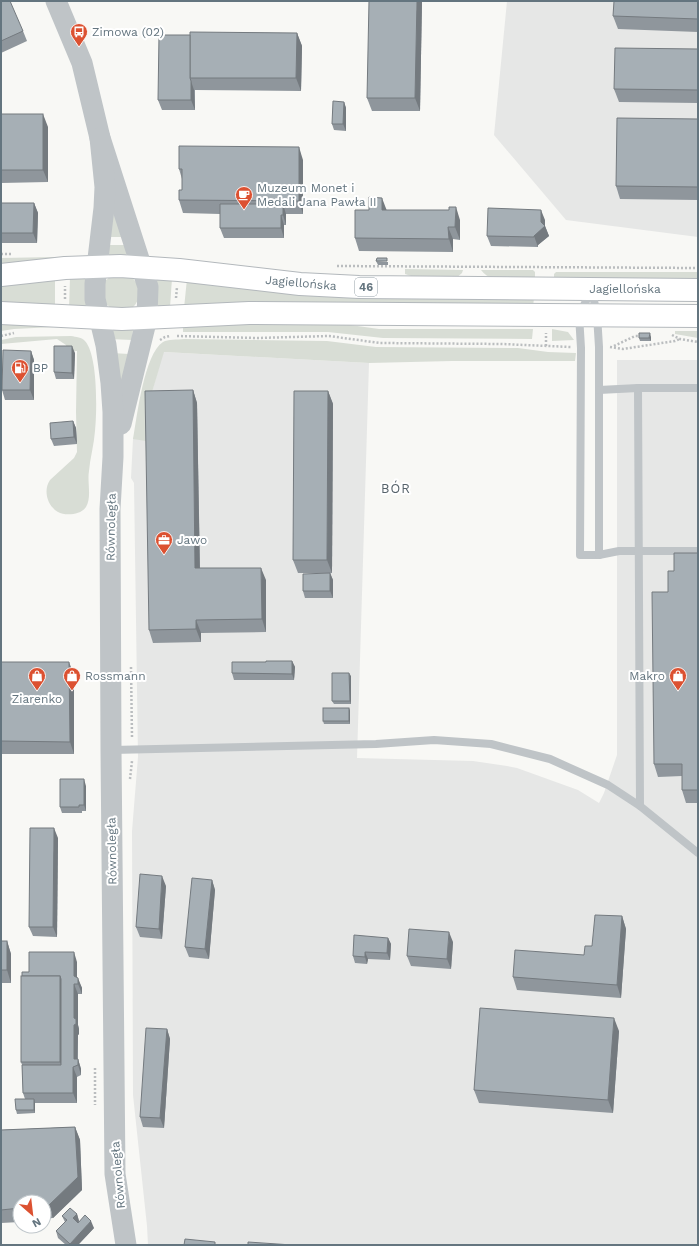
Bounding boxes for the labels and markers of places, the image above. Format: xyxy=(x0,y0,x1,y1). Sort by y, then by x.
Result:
bus stop icon: Zimowa (02) xyxy=(69,22,89,47)
place label: Zimowa (02) xyxy=(92,25,164,39)
place label: Muzeum Monet i Medali Jana Pawła II xyxy=(257,181,377,209)
cafe icon: Muzeum Monet i Medali Jana Pawła II xyxy=(234,185,254,210)
fuel station icon: BP xyxy=(10,358,30,383)
place label: BP xyxy=(33,361,48,375)
office icon: Jawo xyxy=(154,530,174,555)
place label: Jawo xyxy=(177,533,207,547)
shop icon: Ziarenko xyxy=(27,666,47,691)
shop icon: Rossmann xyxy=(62,666,82,691)
shop icon: Makro xyxy=(668,666,688,691)
place label: Rossmann xyxy=(85,669,146,683)
place label: Makro xyxy=(629,669,665,683)
place label: Ziarenko xyxy=(12,692,62,706)

